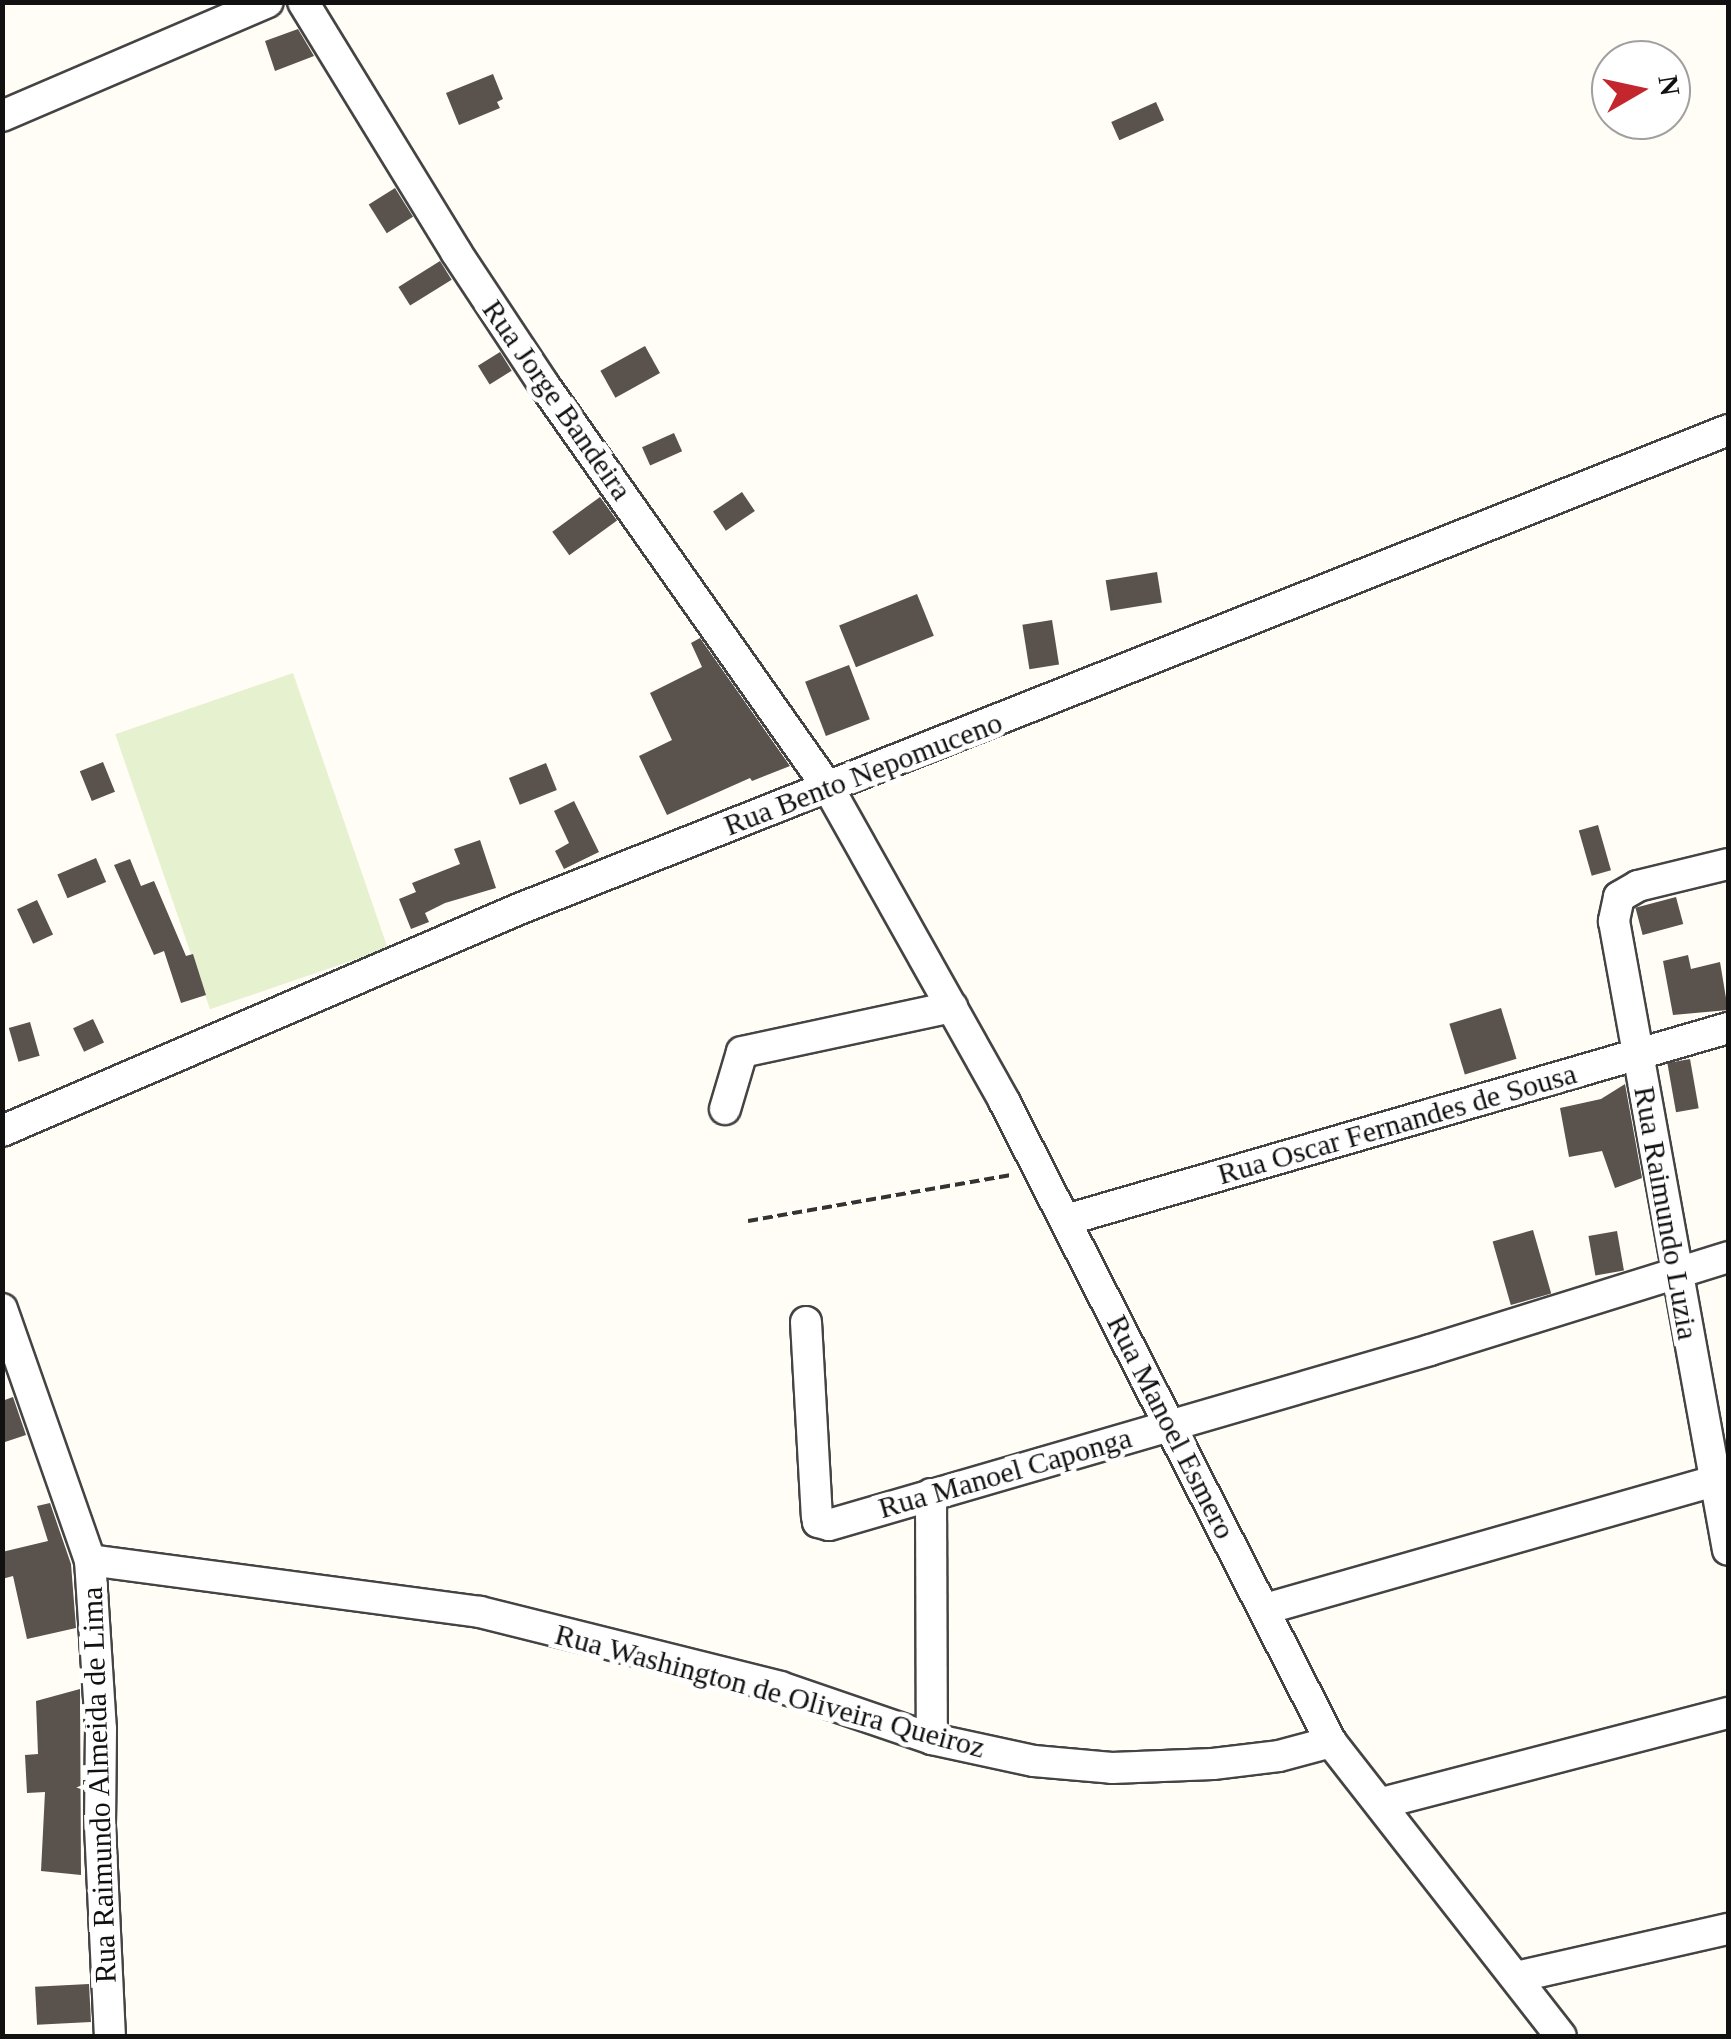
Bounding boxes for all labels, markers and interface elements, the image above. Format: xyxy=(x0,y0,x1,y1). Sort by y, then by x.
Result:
north arrow xyxy=(1591,40,1691,140)
text: N xyxy=(1652,73,1686,98)
street label: Rua Jorge Bandeira xyxy=(475,293,639,507)
street label: Rua Bento Nepomuceno xyxy=(719,704,1007,844)
street label: Rua Oscar Fernandes de Sousa xyxy=(1213,1055,1581,1193)
street label: Rua Raimundo Luzia xyxy=(1626,1084,1706,1342)
street label: Rua Manoel Esmero xyxy=(1099,1309,1243,1545)
street label: Rua Manoel Caponga xyxy=(874,1420,1136,1526)
street label: Rua Raimundo Almeida de Lima xyxy=(74,1585,124,1985)
street label: Rua Washington de Oliveira Queiroz xyxy=(551,1616,989,1766)

